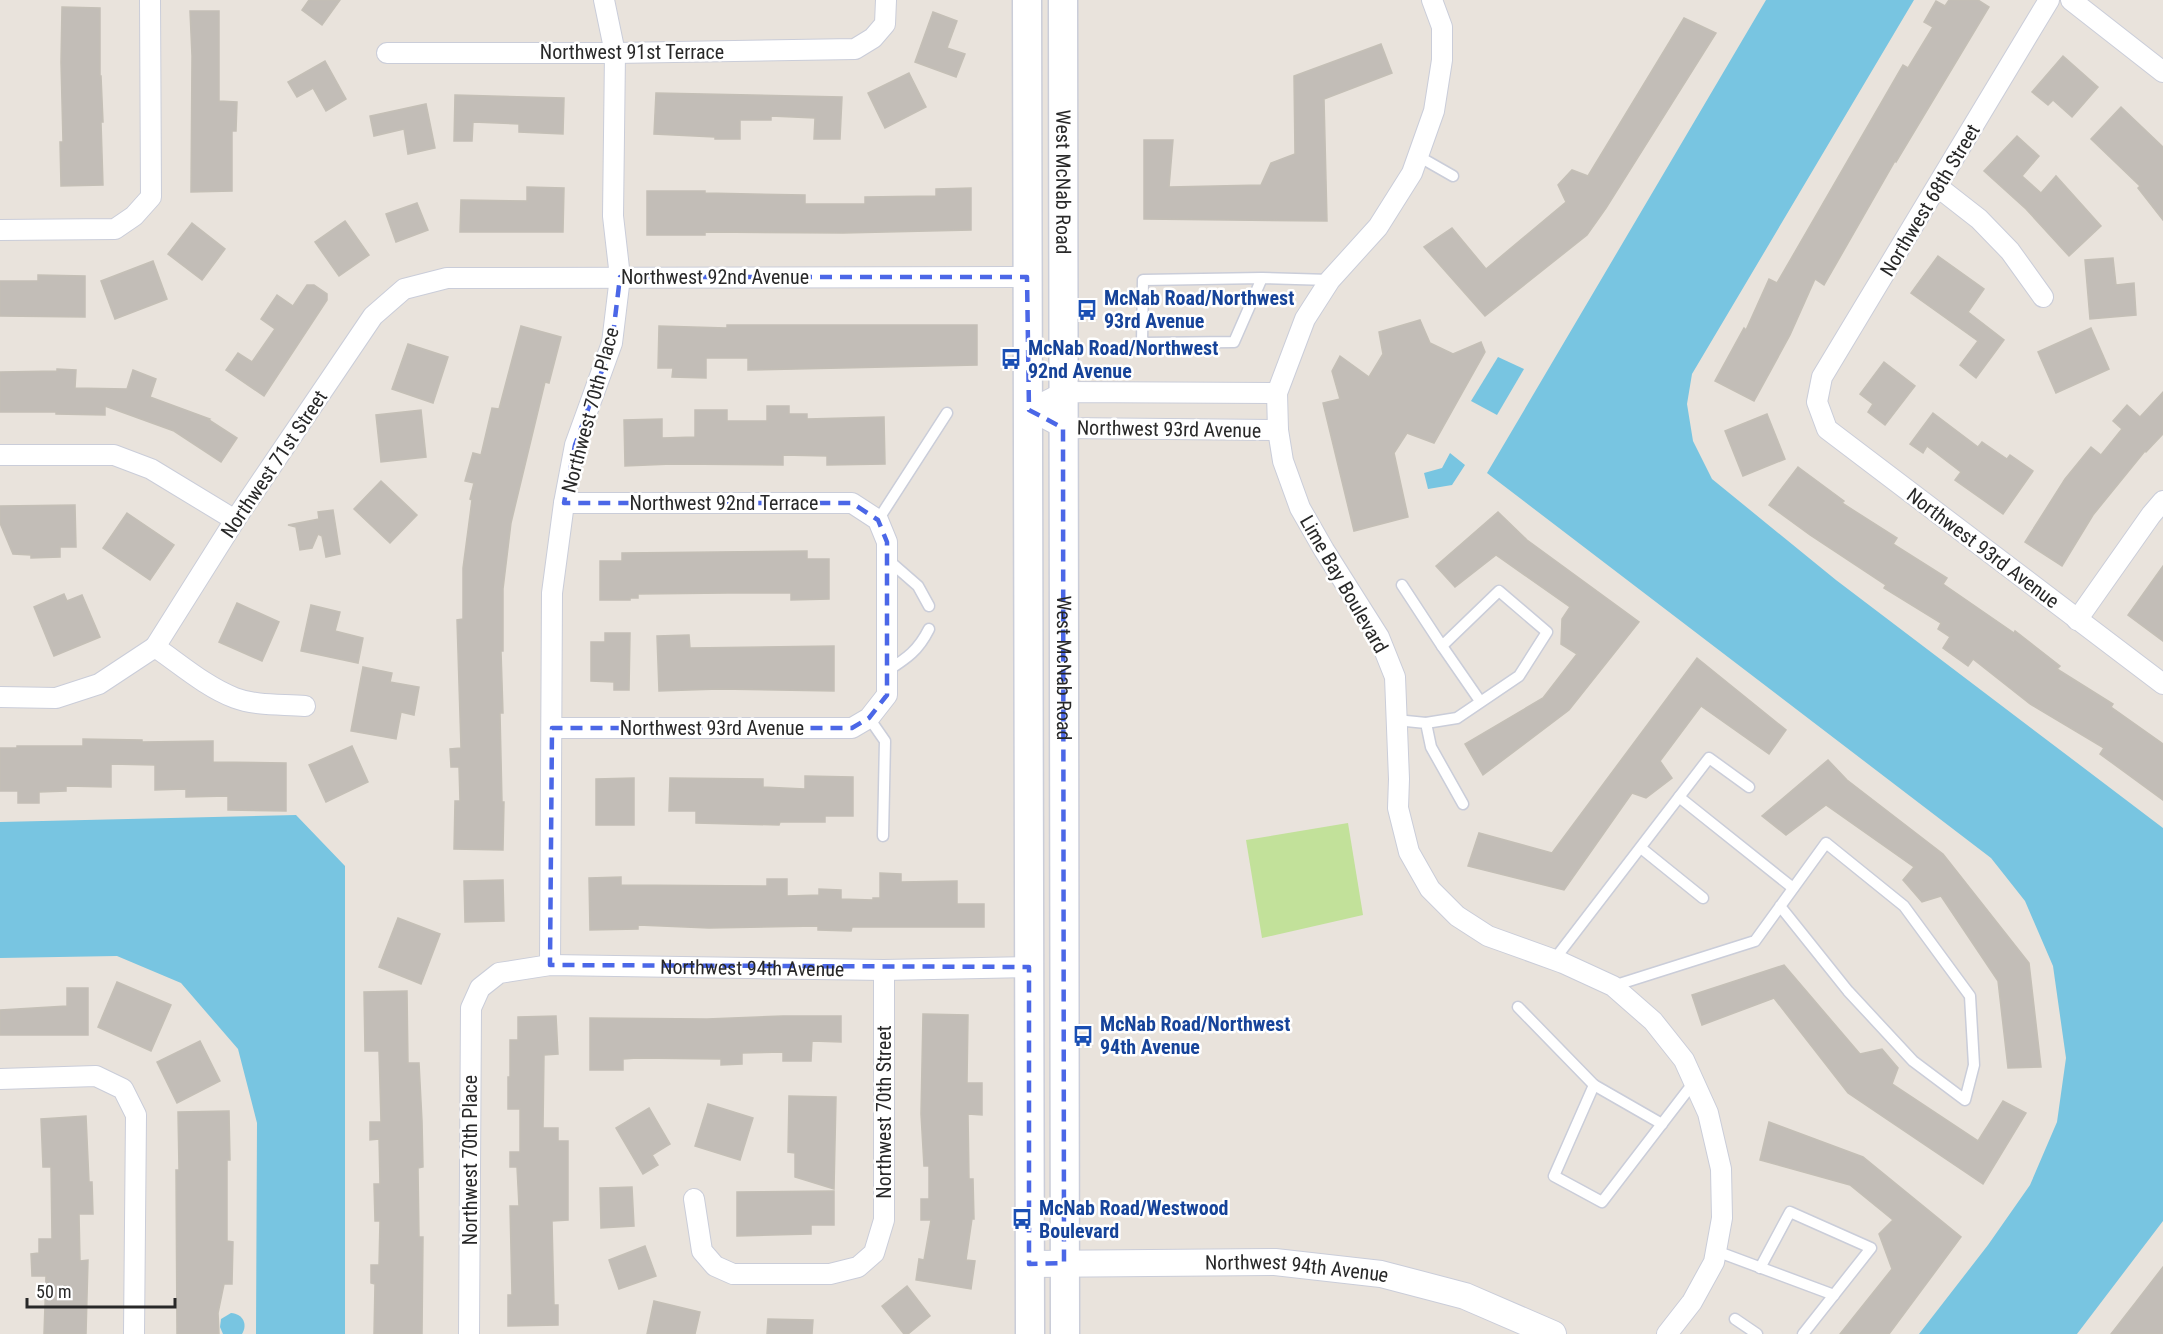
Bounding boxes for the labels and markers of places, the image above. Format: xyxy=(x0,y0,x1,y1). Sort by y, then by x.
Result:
place label: McNab Road/Northwest 93rd Avenue xyxy=(1104,286,1294,333)
bus stop icon: McNab Road/Northwest 93rd Avenue xyxy=(1075,298,1099,322)
place label: McNab Road/Northwest 92nd Avenue xyxy=(1028,336,1218,383)
bus stop icon: McNab Road/Northwest 92nd Avenue xyxy=(999,347,1023,371)
place label: McNab Road/Northwest 94th Avenue xyxy=(1100,1012,1290,1059)
bus stop icon: McNab Road/Northwest 94th Avenue xyxy=(1071,1024,1095,1048)
place label: McNab Road/Westwood Boulevard xyxy=(1039,1196,1229,1243)
bus stop icon: McNab Road/Westwood Boulevard xyxy=(1010,1207,1034,1231)

